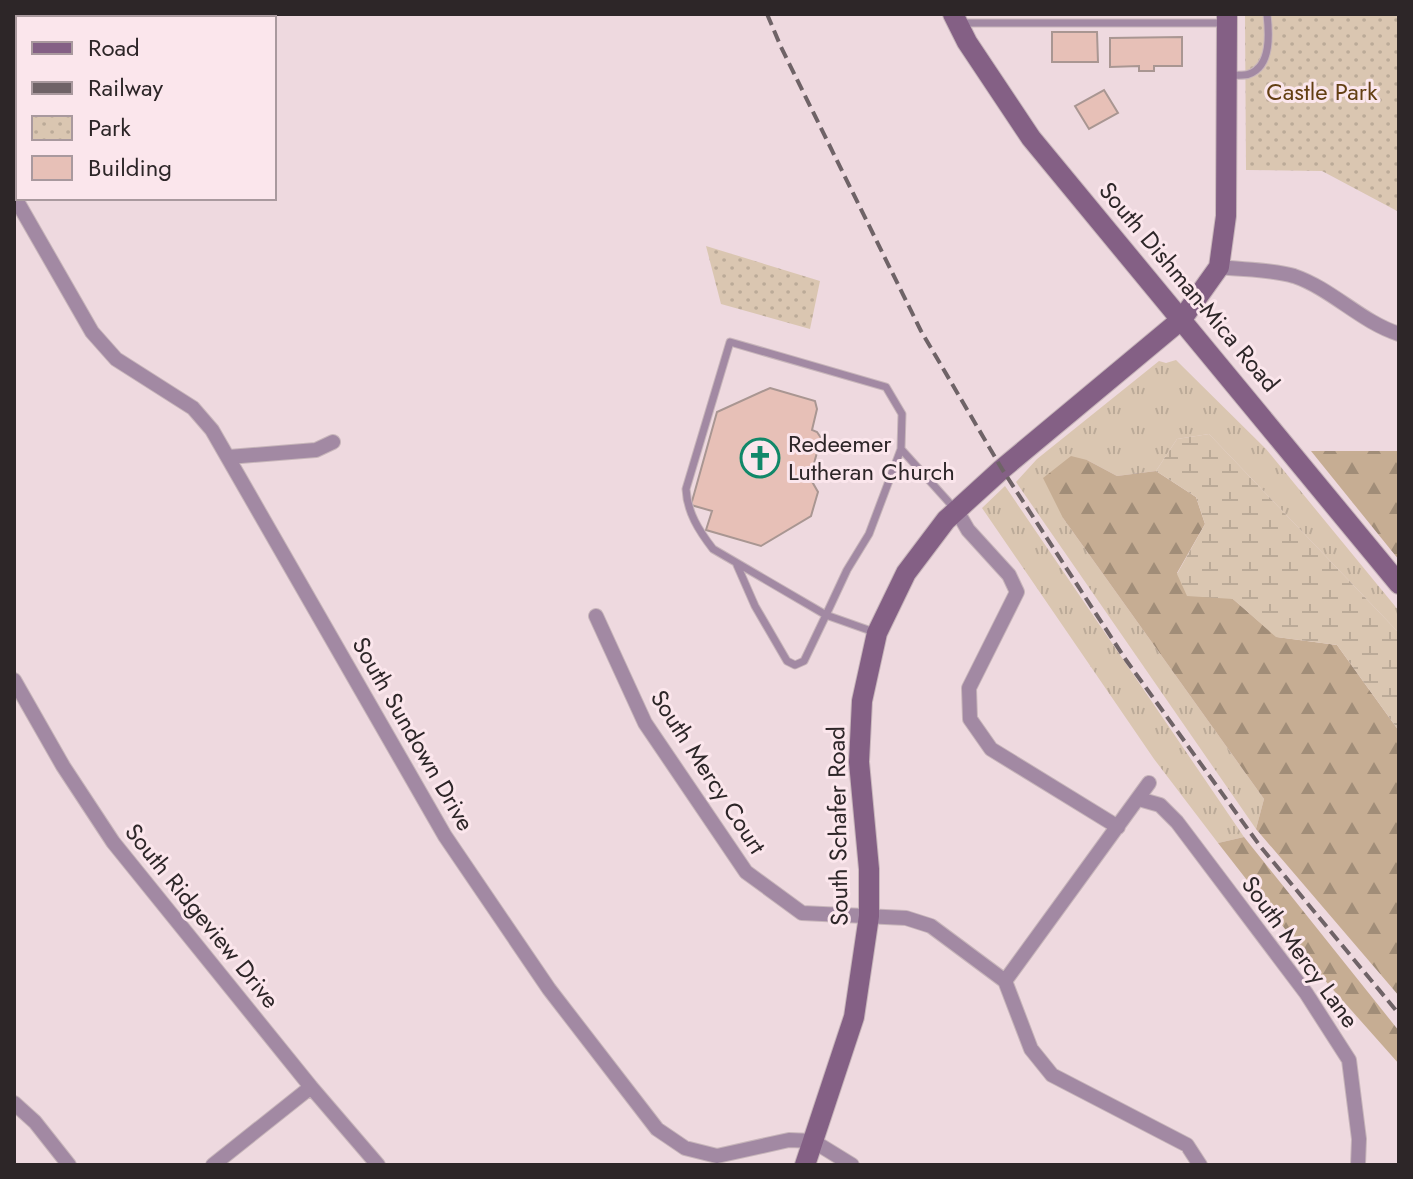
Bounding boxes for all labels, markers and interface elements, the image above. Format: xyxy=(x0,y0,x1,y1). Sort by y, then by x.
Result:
legend xyxy=(16,16,276,200)
text: Road xyxy=(88,30,140,65)
text: Railway xyxy=(88,70,163,105)
park label: Castle Park xyxy=(1266,74,1378,109)
text: Park xyxy=(88,110,131,145)
text: Building xyxy=(88,150,172,185)
street label: South Dishman-Mica Road xyxy=(1091,174,1288,399)
place label: Redeemer Lutheran Church xyxy=(788,426,955,489)
church icon: Redeemer Lutheran Church xyxy=(739,437,781,479)
street label: South Sundown Drive xyxy=(344,630,483,837)
street label: South Mercy Court xyxy=(642,683,775,861)
street label: South Schafer Road xyxy=(818,726,857,926)
street label: South Ridgeview Drive xyxy=(117,816,288,1016)
street label: South Mercy Lane xyxy=(1233,868,1368,1035)

